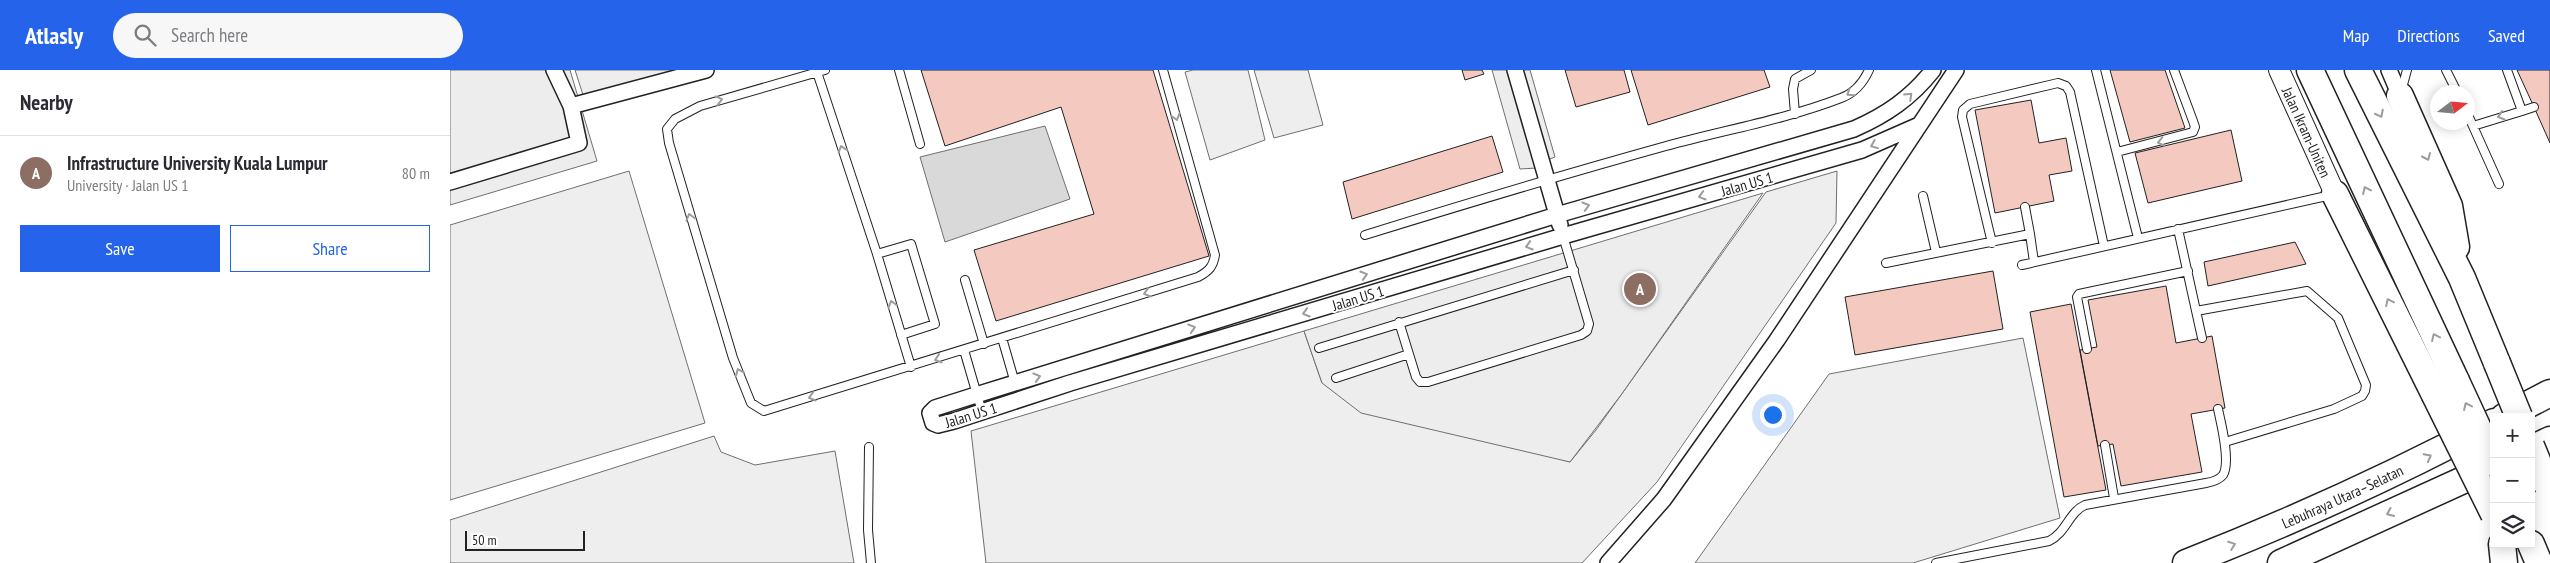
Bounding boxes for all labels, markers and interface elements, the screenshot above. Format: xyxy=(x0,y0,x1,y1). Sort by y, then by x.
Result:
search box xyxy=(113,13,463,58)
text: Atlasly xyxy=(25,20,83,51)
icon: search xyxy=(131,21,159,49)
text: Search here xyxy=(171,23,248,47)
text: Map xyxy=(2343,24,2369,47)
text: Directions xyxy=(2397,24,2460,47)
text: Saved xyxy=(2488,24,2525,47)
street label: Jalan Ikram-Uniten xyxy=(2278,83,2336,180)
north arrow xyxy=(2430,85,2475,130)
one-way arrow xyxy=(1846,86,1855,96)
text: Nearby xyxy=(20,89,73,116)
one-way arrow xyxy=(1903,92,1912,101)
one-way arrow xyxy=(715,96,723,106)
one-way arrow xyxy=(2374,108,2384,117)
one-way arrow xyxy=(2498,111,2506,121)
one-way arrow xyxy=(1171,112,1181,120)
one-way arrow xyxy=(2158,136,2166,146)
one-way arrow xyxy=(1870,139,1879,149)
one-way arrow xyxy=(838,146,848,154)
text: Infrastructure University Kuala Lumpur xyxy=(67,151,328,175)
one-way arrow xyxy=(2421,152,2432,161)
text: A xyxy=(32,163,40,183)
text: 80 m xyxy=(402,163,430,183)
street label: Jalan US 1 xyxy=(1718,168,1775,201)
text: University · Jalan US 1 xyxy=(67,175,189,195)
one-way arrow xyxy=(2362,186,2373,195)
one-way arrow xyxy=(1698,191,1707,201)
one-way arrow xyxy=(1581,202,1589,212)
one-way arrow xyxy=(686,214,696,222)
button: Save xyxy=(20,225,220,272)
button: Share xyxy=(230,225,430,272)
one-way arrow xyxy=(1525,240,1534,250)
one-way arrow xyxy=(1359,270,1367,280)
pin: A xyxy=(1624,270,1656,308)
street label: Jalan US 1 xyxy=(1329,281,1386,315)
one-way arrow xyxy=(1143,287,1152,297)
one-way arrow xyxy=(2385,298,2395,307)
one-way arrow xyxy=(887,300,897,309)
one-way arrow xyxy=(1303,308,1311,318)
one-way arrow xyxy=(1187,324,1195,334)
one-way arrow xyxy=(2431,333,2441,342)
one-way arrow xyxy=(934,353,942,363)
one-way arrow xyxy=(735,368,745,377)
one-way arrow xyxy=(1032,372,1040,382)
one-way arrow xyxy=(808,391,816,401)
street label: Jalan US 1 xyxy=(942,398,999,432)
your location xyxy=(1760,402,1786,428)
one-way arrow xyxy=(2463,402,2474,411)
map controls xyxy=(2490,413,2535,548)
button: + xyxy=(2490,413,2535,458)
one-way arrow xyxy=(2422,453,2431,463)
button: − xyxy=(2490,458,2535,503)
street label: Lebuhraya Utara–Selatan xyxy=(2279,460,2406,532)
button: layers xyxy=(2490,503,2535,548)
one-way arrow xyxy=(2386,507,2395,517)
scale bar xyxy=(465,528,585,551)
text: 50 m xyxy=(472,531,497,549)
one-way arrow xyxy=(2227,541,2235,551)

